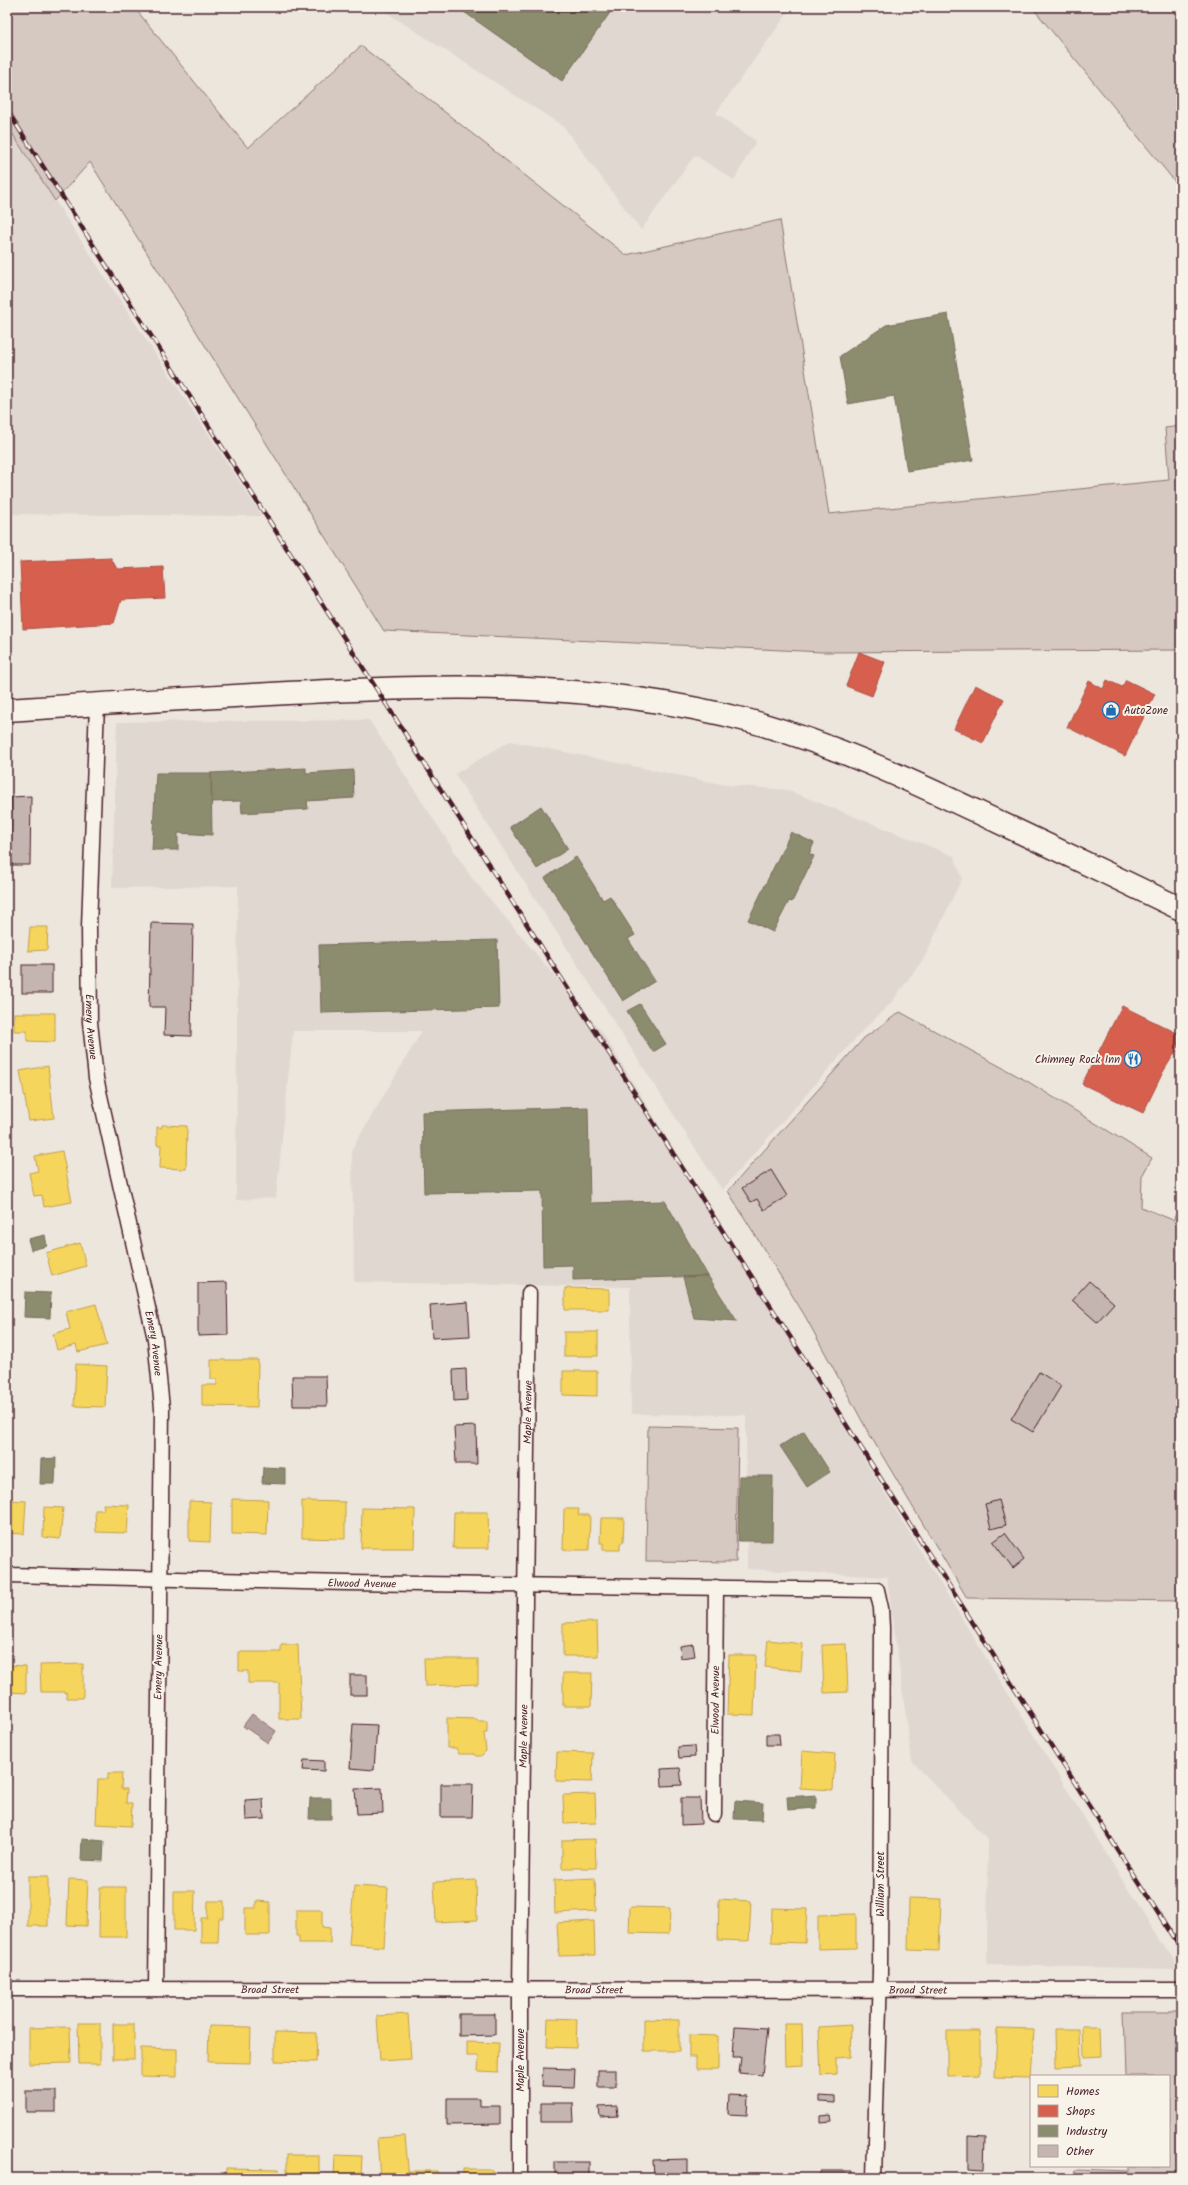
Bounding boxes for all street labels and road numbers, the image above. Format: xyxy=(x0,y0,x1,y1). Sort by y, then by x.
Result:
street label: Emery Avenue xyxy=(80,994,102,1061)
street label: Emery Avenue xyxy=(139,1309,167,1377)
street label: Maple Avenue xyxy=(519,1380,538,1444)
street label: Elwood Avenue xyxy=(327,1575,396,1594)
street label: Emery Avenue xyxy=(149,1634,169,1700)
street label: Elwood Avenue xyxy=(707,1665,725,1735)
street label: Maple Avenue xyxy=(515,1704,534,1768)
street label: William Street xyxy=(872,1851,890,1917)
street label: Broad Street xyxy=(241,1981,300,1999)
street label: Broad Street xyxy=(565,1981,624,2000)
street label: Broad Street xyxy=(889,1982,948,2000)
street label: Maple Avenue xyxy=(512,2028,530,2092)

